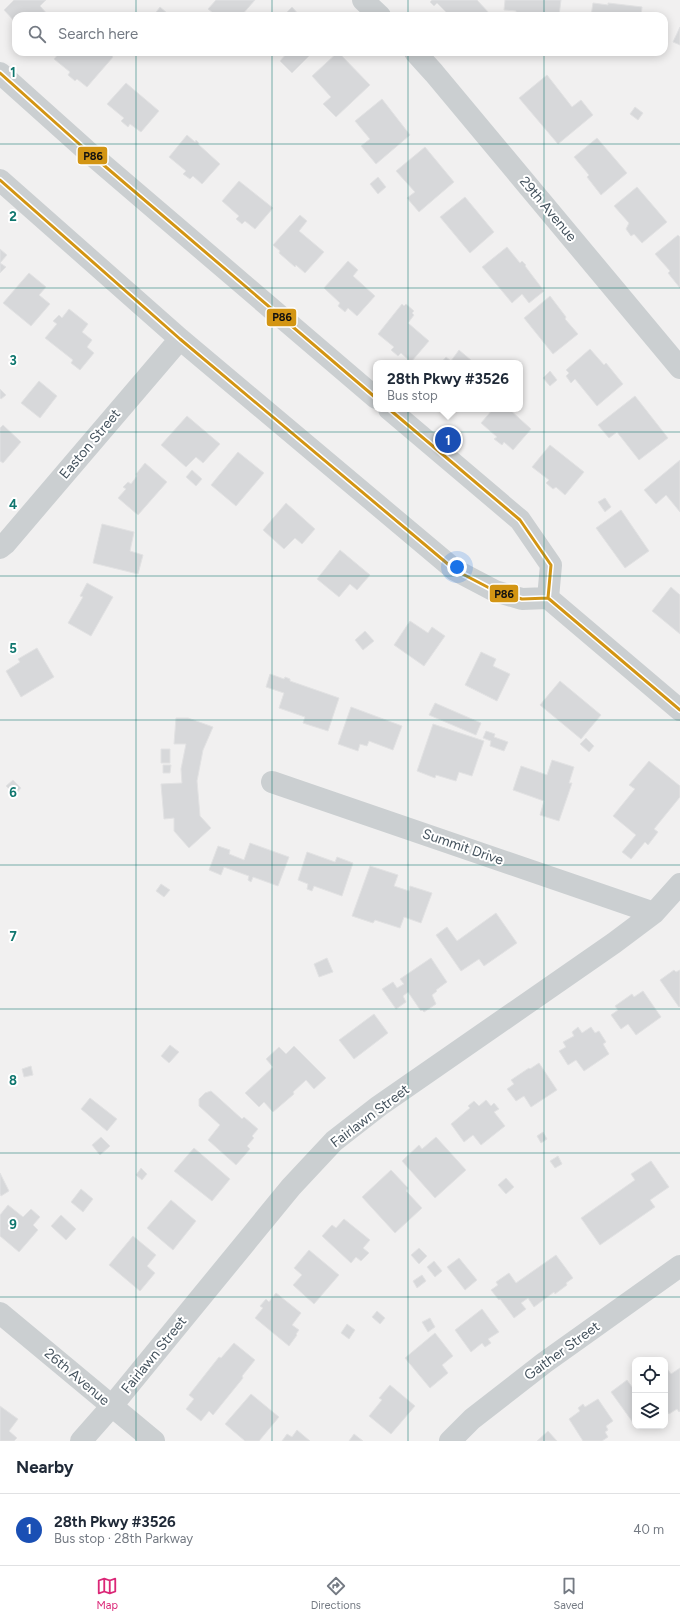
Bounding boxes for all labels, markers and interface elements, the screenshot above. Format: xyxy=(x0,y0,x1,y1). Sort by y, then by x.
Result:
search box xyxy=(12,12,668,56)
icon: search xyxy=(26,23,48,45)
text: Search here xyxy=(58,25,138,43)
text: 1 xyxy=(10,65,16,80)
line badge: P86 xyxy=(77,146,108,165)
text: P86 xyxy=(83,150,103,163)
street label: 29th Avenue xyxy=(516,173,580,245)
text: 2 xyxy=(9,209,17,224)
line badge: P86 xyxy=(266,308,297,327)
text: P86 xyxy=(272,311,292,324)
text: 3 xyxy=(9,353,17,368)
popup xyxy=(373,360,523,412)
text: 28th Pkwy #3526 xyxy=(387,370,509,388)
text: Bus stop xyxy=(387,388,438,403)
street label: Easton Street xyxy=(56,406,124,482)
pin: 1 xyxy=(435,425,461,455)
text: 4 xyxy=(9,497,17,512)
your location xyxy=(447,557,467,577)
line badge: P86 xyxy=(489,584,519,603)
text: P86 xyxy=(494,588,514,601)
text: 5 xyxy=(9,641,17,656)
text: 6 xyxy=(9,785,17,800)
street label: Summit Drive xyxy=(420,825,506,869)
text: 7 xyxy=(9,929,17,944)
text: 8 xyxy=(9,1073,17,1088)
street label: Fairlawn Street xyxy=(327,1081,413,1151)
text: 9 xyxy=(9,1217,17,1232)
street label: Fairlawn Street xyxy=(118,1313,190,1397)
street label: Gaither Street xyxy=(521,1318,603,1384)
street label: 26th Avenue xyxy=(41,1345,113,1409)
map controls xyxy=(632,1357,668,1429)
button: locate xyxy=(632,1357,668,1393)
button: layers xyxy=(632,1393,668,1429)
text: Nearby xyxy=(16,1457,74,1477)
text: 28th Pkwy #3526 xyxy=(54,1513,176,1531)
text: 1 xyxy=(26,1522,32,1537)
text: 40 m xyxy=(633,1522,664,1537)
text: Bus stop · 28th Parkway xyxy=(54,1531,193,1546)
tab: Map xyxy=(96,1575,118,1612)
tab: Directions xyxy=(311,1575,361,1612)
tab: Saved xyxy=(553,1575,584,1612)

